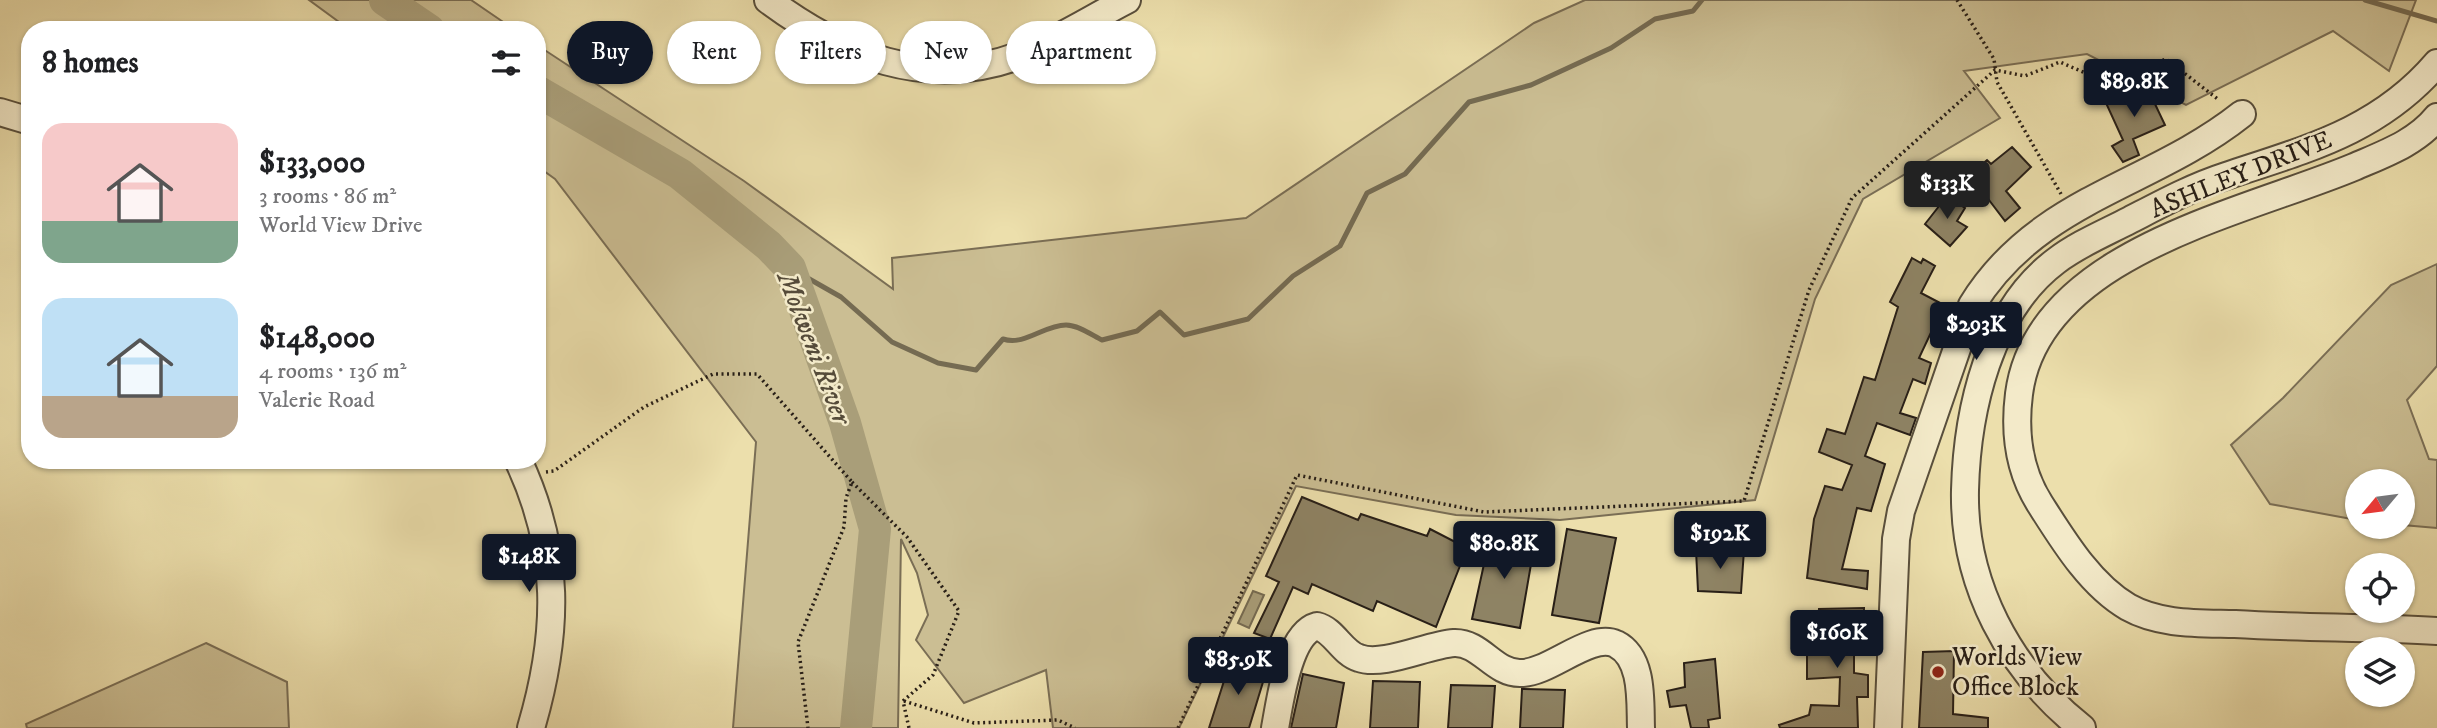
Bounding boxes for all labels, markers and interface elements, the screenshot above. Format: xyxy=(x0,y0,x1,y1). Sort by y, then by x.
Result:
chip: Buy xyxy=(567,21,653,84)
chip: Rent xyxy=(667,21,761,84)
chip: Filters xyxy=(775,21,886,84)
chip: New xyxy=(900,21,992,84)
chip: Apartment xyxy=(1006,21,1156,84)
icon: filters xyxy=(487,44,525,82)
text: 8 homes xyxy=(42,45,139,82)
pin: $89.8K xyxy=(2077,60,2191,119)
text: $89.8K xyxy=(2100,67,2168,96)
street label: ASHLEY DRIVE xyxy=(2145,124,2337,226)
text: $133,000 xyxy=(259,145,365,182)
icon: home xyxy=(98,151,182,235)
pin: $133K xyxy=(1898,162,1996,221)
text: $133K xyxy=(1920,169,1974,198)
text: 3 rooms · 86 m² xyxy=(259,182,396,211)
text: World View Drive xyxy=(259,211,422,240)
water label: Molweni River xyxy=(768,265,860,431)
pin: $293K xyxy=(1927,302,2025,362)
text: $293K xyxy=(1946,310,2006,339)
text: $148,000 xyxy=(259,320,375,357)
icon: home xyxy=(98,326,182,410)
text: 4 rooms · 136 m² xyxy=(259,357,406,386)
text: Valerie Road xyxy=(259,386,375,415)
north arrow xyxy=(2345,469,2415,539)
map controls xyxy=(2345,469,2415,707)
pin: $192K xyxy=(1671,512,1769,571)
text: $192K xyxy=(1690,519,1750,548)
pin: $80.8K xyxy=(1447,522,1561,581)
text: $80.8K xyxy=(1469,529,1539,558)
pin: $148K xyxy=(480,534,578,594)
text: $148K xyxy=(498,542,560,571)
button: locate xyxy=(2345,553,2415,623)
pin: $160K xyxy=(1788,610,1886,670)
text: $160K xyxy=(1806,618,1868,647)
button: layers xyxy=(2345,637,2415,707)
pin: $85.9K xyxy=(1181,638,1295,697)
place label: Worlds View Office Block xyxy=(1951,641,2082,704)
text: $85.9K xyxy=(1204,645,1272,674)
marker: Worlds View Office Block xyxy=(1930,664,1946,680)

